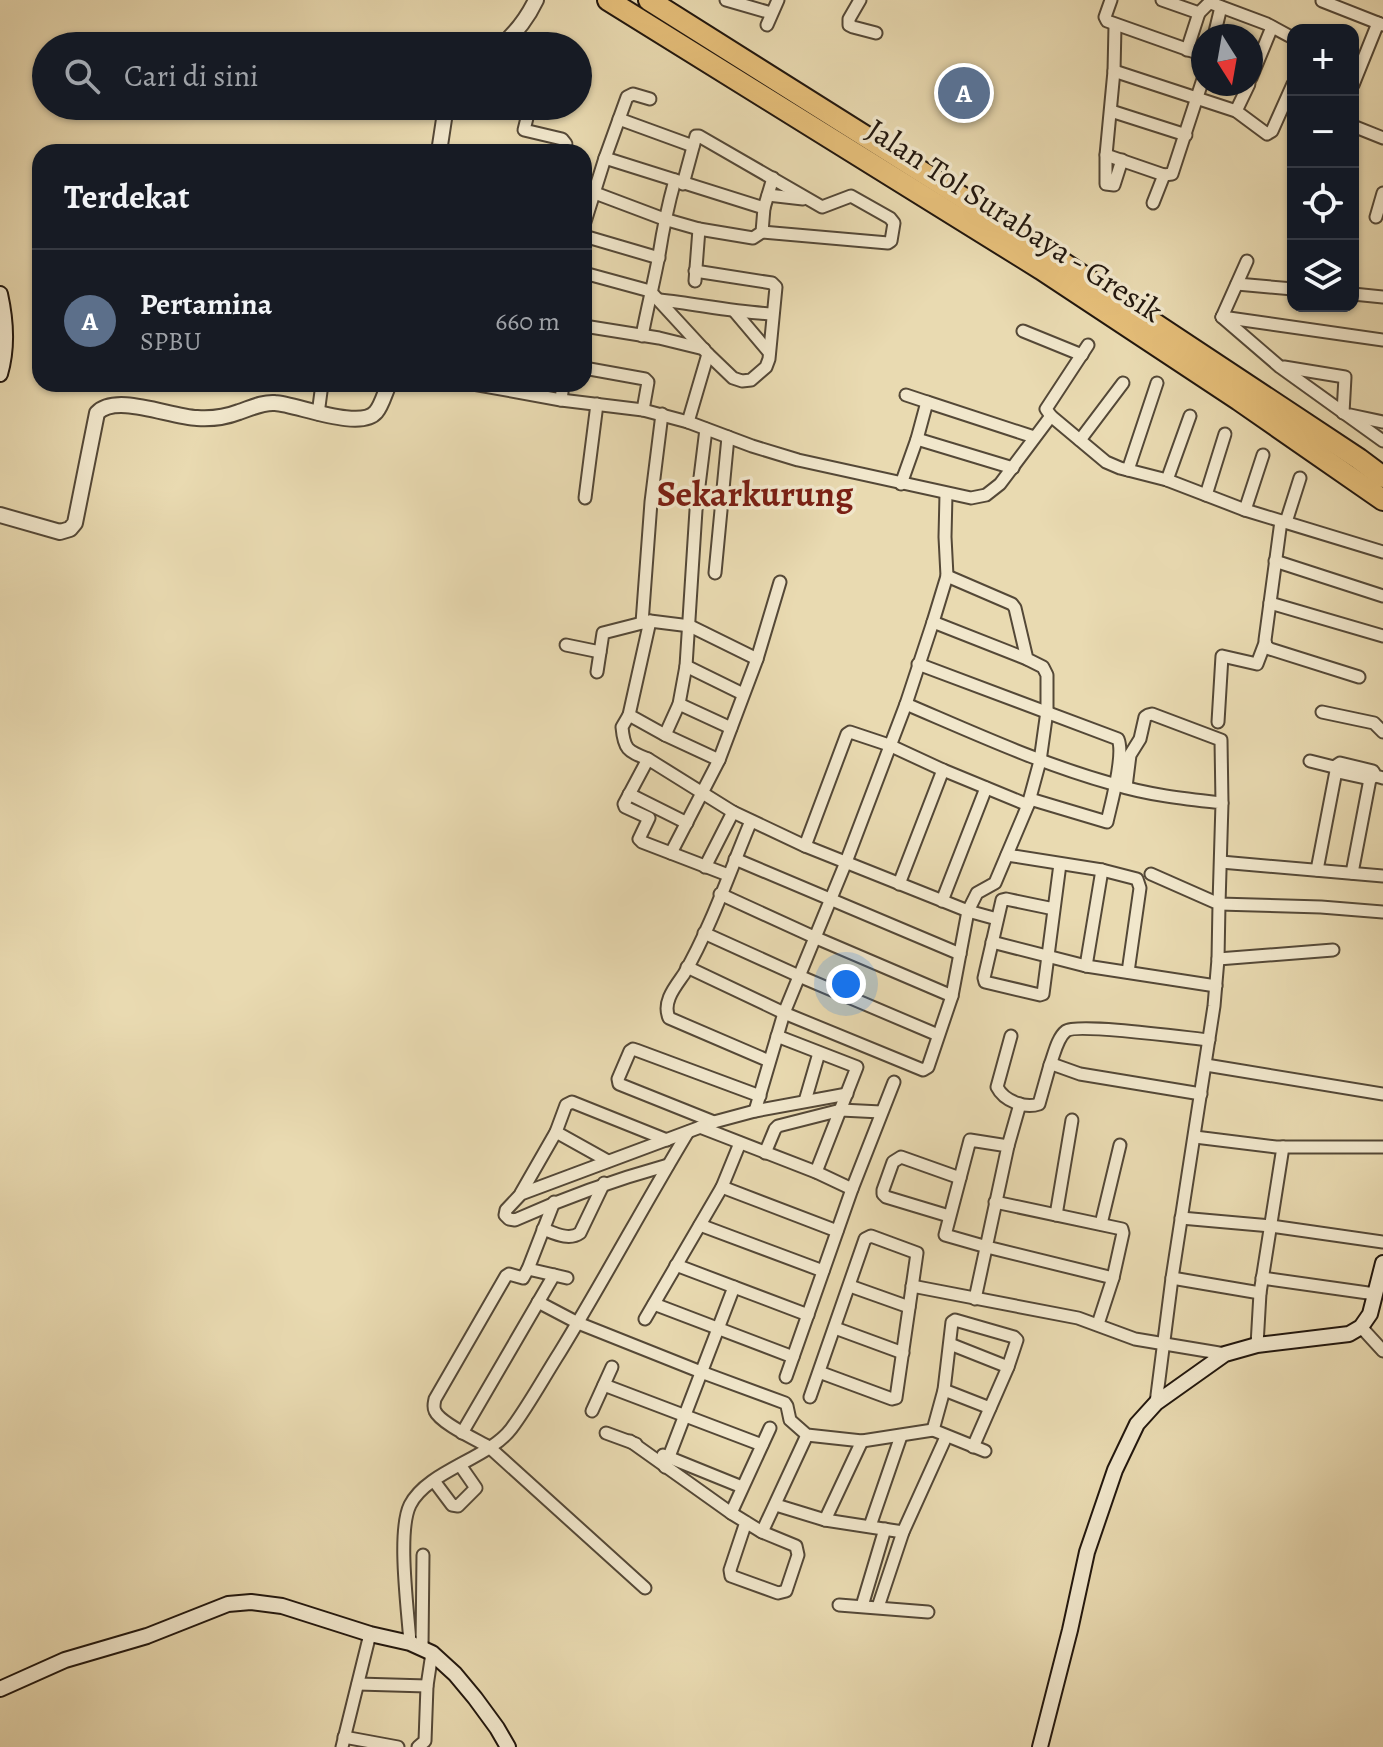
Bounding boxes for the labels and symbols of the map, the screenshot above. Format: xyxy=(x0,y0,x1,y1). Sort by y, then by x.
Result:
north arrow xyxy=(1191,24,1263,96)
pin: A xyxy=(938,63,990,123)
street label: Jalan Tol Surabaya - Gresik xyxy=(858,108,1172,333)
district label: Sekarkurung xyxy=(657,469,854,518)
your location xyxy=(826,964,866,1004)

